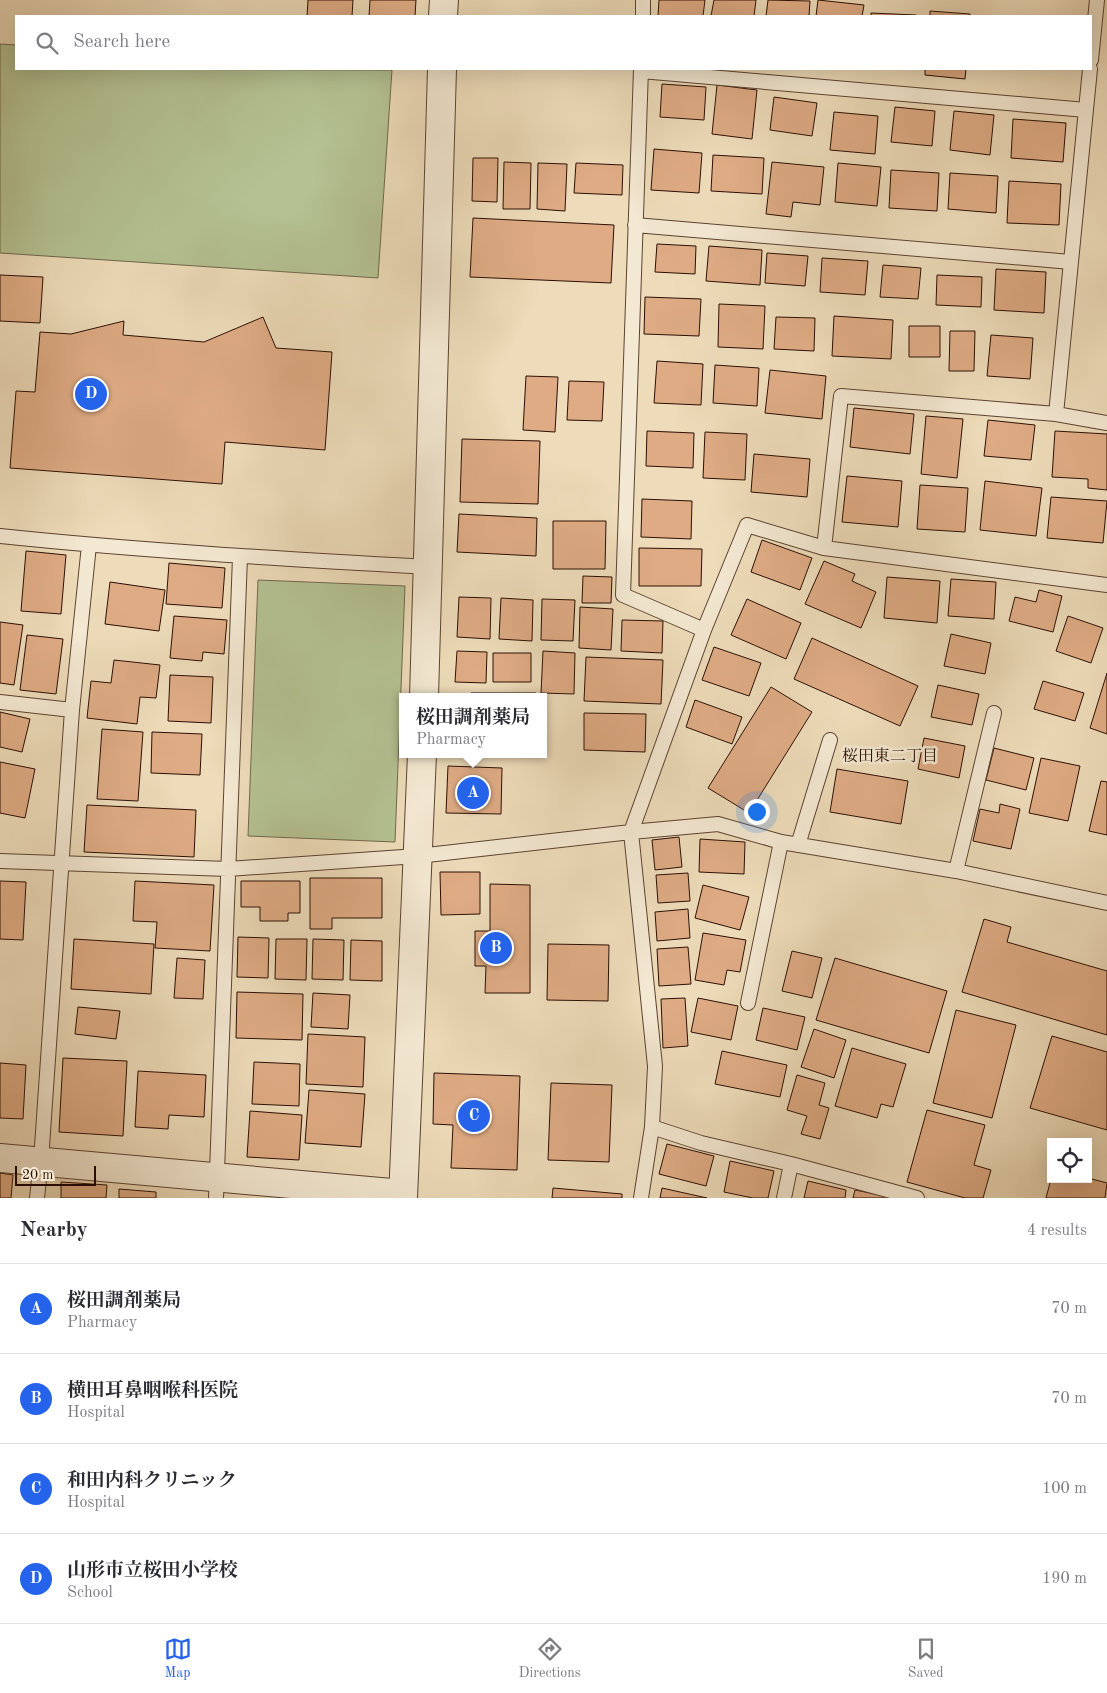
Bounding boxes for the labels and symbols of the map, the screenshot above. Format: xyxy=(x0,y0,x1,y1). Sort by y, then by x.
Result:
pin: D xyxy=(75,375,107,413)
district label: 桜田東二丁目 xyxy=(842,747,938,765)
pin: A xyxy=(457,774,489,812)
your location xyxy=(744,799,770,825)
pin: B xyxy=(480,929,512,967)
pin: C xyxy=(458,1097,490,1135)
scale bar xyxy=(15,1163,96,1186)

